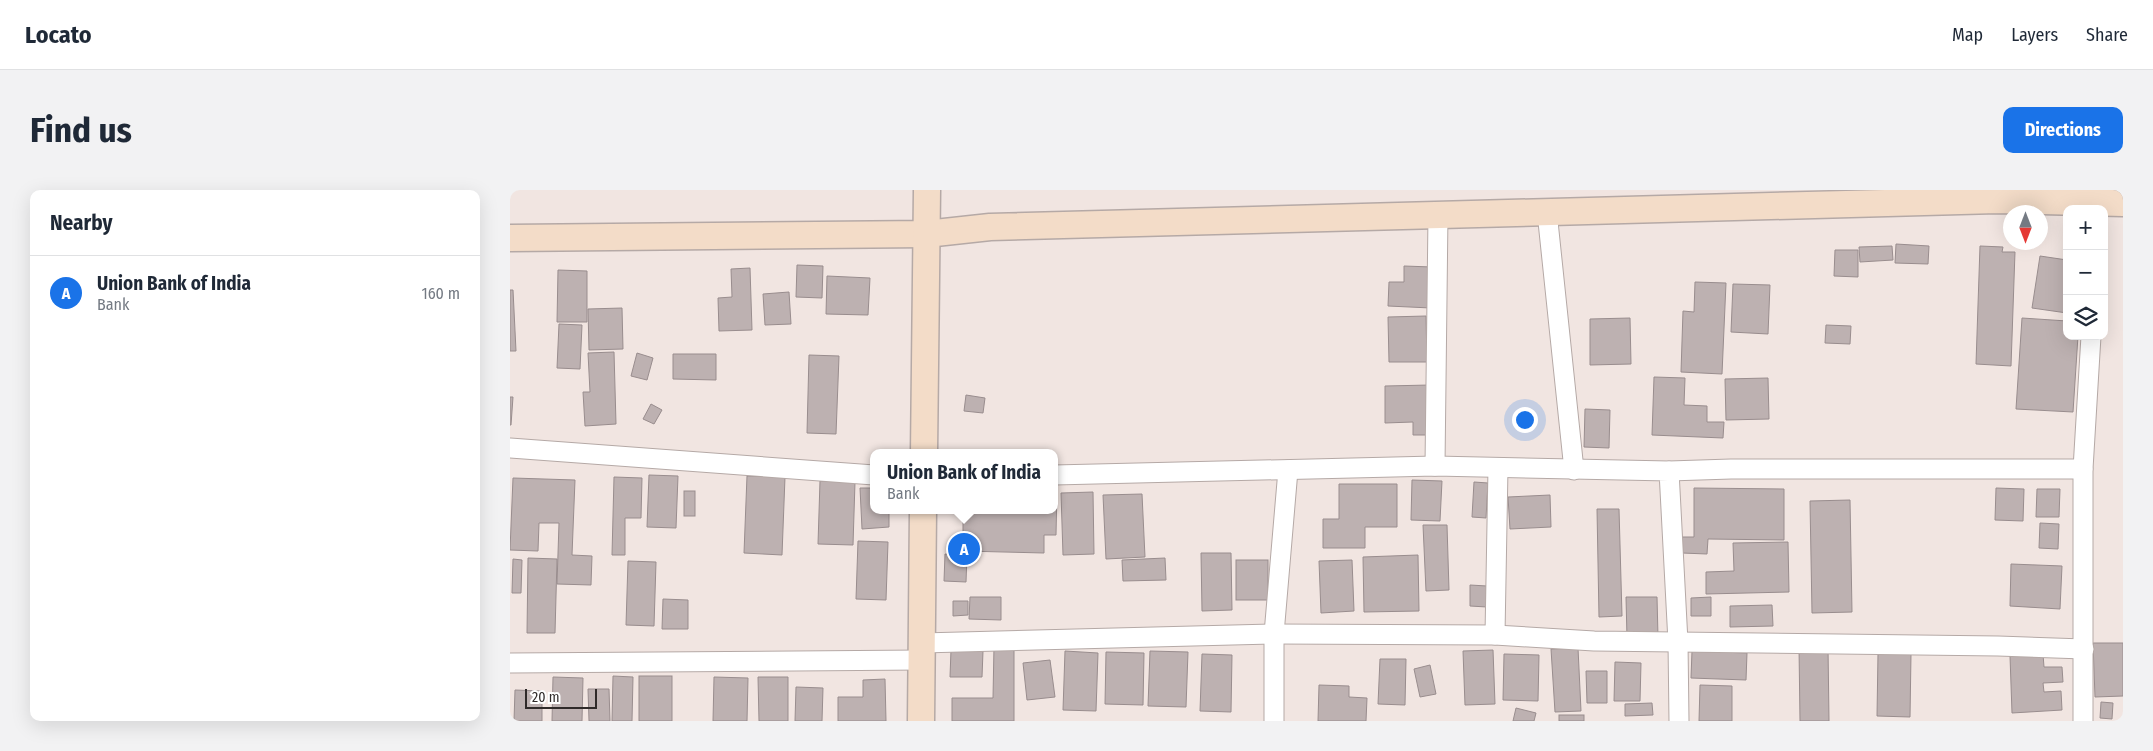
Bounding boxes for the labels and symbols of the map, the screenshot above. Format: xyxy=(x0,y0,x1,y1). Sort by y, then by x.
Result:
north arrow xyxy=(2003,205,2048,250)
your location xyxy=(1512,407,1538,433)
pin: A xyxy=(948,530,980,568)
scale bar xyxy=(525,686,598,709)

